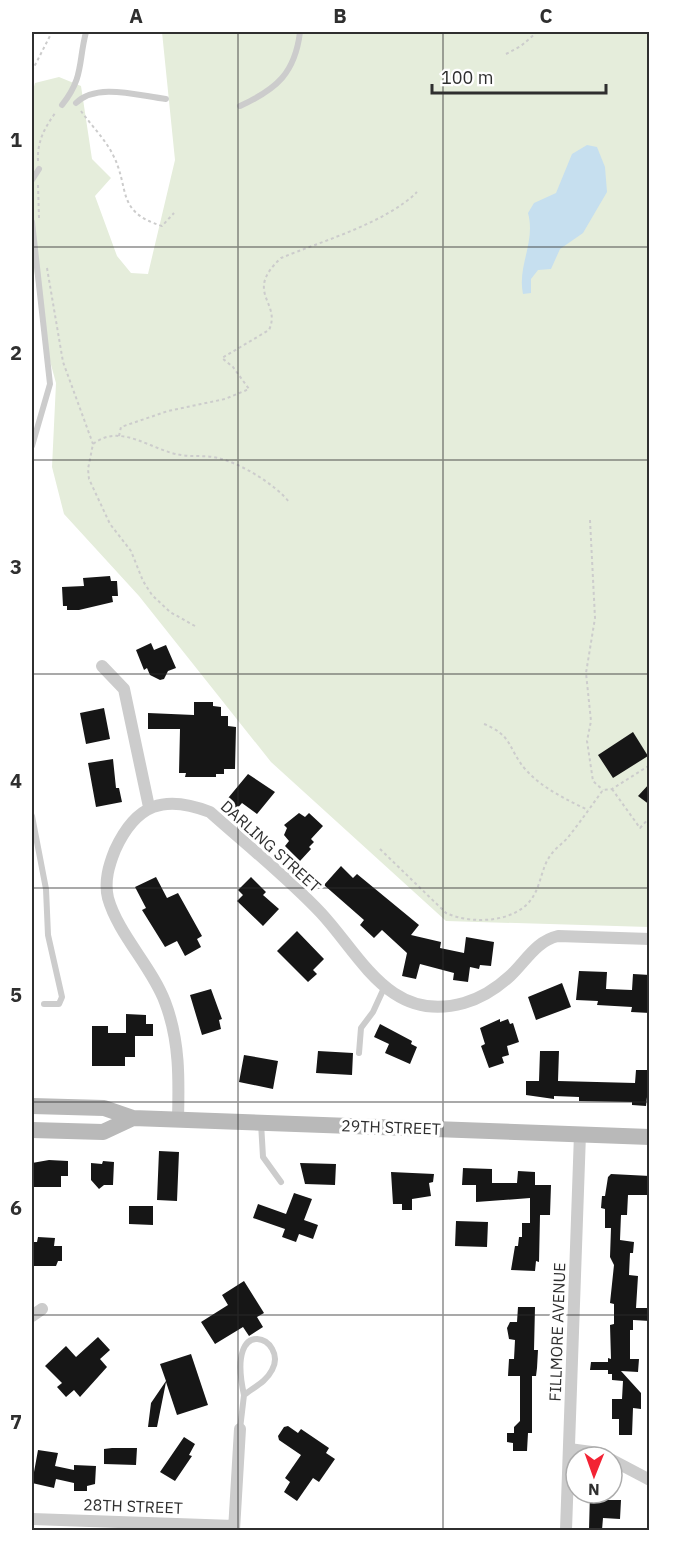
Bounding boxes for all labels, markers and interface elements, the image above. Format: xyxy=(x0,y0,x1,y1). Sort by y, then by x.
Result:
text: A xyxy=(129,2,143,29)
text: B xyxy=(333,2,347,29)
text: C xyxy=(539,2,553,29)
scale bar xyxy=(432,57,606,95)
text: 100 m xyxy=(441,66,493,89)
text: 1 xyxy=(10,126,22,153)
text: 2 xyxy=(10,339,22,366)
text: 3 xyxy=(10,553,22,580)
text: 4 xyxy=(10,767,22,794)
street label: DARLING STREET xyxy=(217,796,325,896)
text: 5 xyxy=(10,981,22,1008)
street label: 29TH STREET xyxy=(341,1115,441,1139)
text: 6 xyxy=(10,1194,22,1221)
street label: FILLMORE AVENUE xyxy=(545,1262,569,1402)
text: 7 xyxy=(10,1408,22,1435)
north arrow xyxy=(564,1445,624,1505)
text: N xyxy=(588,1480,600,1500)
street label: 28TH STREET xyxy=(83,1494,183,1518)

